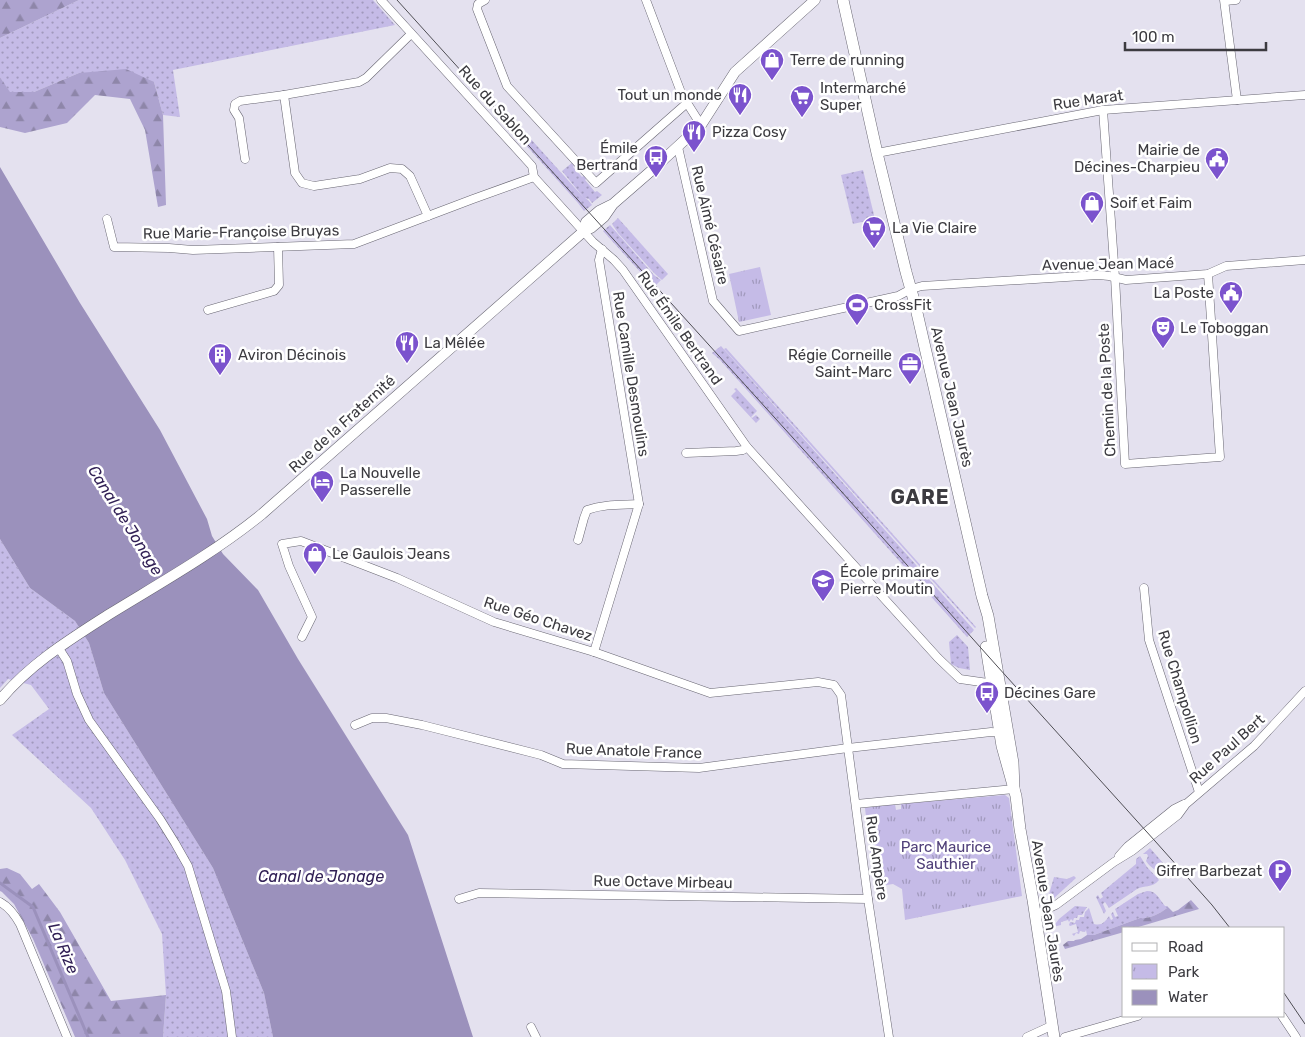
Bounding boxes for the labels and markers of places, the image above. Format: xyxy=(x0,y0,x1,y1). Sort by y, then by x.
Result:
shop icon: Terre de running xyxy=(759,47,785,81)
place label: Terre de running xyxy=(790,51,905,69)
place label: Intermarché Super xyxy=(820,79,906,114)
restaurant icon: Tout un monde xyxy=(727,82,753,116)
supermarket icon: Intermarché Super xyxy=(789,84,815,118)
place label: Tout un monde xyxy=(617,86,722,104)
restaurant icon: Pizza Cosy xyxy=(681,119,707,153)
place label: Pizza Cosy xyxy=(712,123,787,141)
place label: Émile Bertrand xyxy=(576,139,638,174)
place label: Mairie de Décines-Charpieu xyxy=(1074,141,1200,176)
bus stop icon: Émile Bertrand xyxy=(643,144,669,178)
public building icon: Mairie de Décines-Charpieu xyxy=(1204,146,1230,180)
shop icon: Soif et Faim xyxy=(1079,190,1105,224)
place label: Soif et Faim xyxy=(1110,194,1192,212)
supermarket icon: La Vie Claire xyxy=(861,215,887,249)
place label: La Vie Claire xyxy=(892,219,977,237)
public building icon: La Poste xyxy=(1218,280,1244,314)
place label: La Poste xyxy=(1154,284,1214,302)
sports icon: CrossFit xyxy=(844,292,870,326)
place label: CrossFit xyxy=(874,296,932,314)
theatre icon: Le Toboggan xyxy=(1150,315,1176,349)
place label: Le Toboggan xyxy=(1180,319,1269,337)
restaurant icon: La Mêlée xyxy=(394,330,420,364)
place label: La Mêlée xyxy=(424,334,485,352)
building icon: Aviron Décinois xyxy=(207,342,233,376)
place label: Aviron Décinois xyxy=(238,346,346,364)
place label: Régie Corneille Saint-Marc xyxy=(788,346,892,381)
office icon: Régie Corneille Saint-Marc xyxy=(897,351,923,385)
place label: La Nouvelle Passerelle xyxy=(340,464,421,499)
hotel icon: La Nouvelle Passerelle xyxy=(309,469,335,503)
shop icon: Le Gaulois Jeans xyxy=(302,541,328,575)
place label: Le Gaulois Jeans xyxy=(332,545,450,563)
place label: École primaire Pierre Moutin xyxy=(840,563,939,598)
school or university icon: École primaire Pierre Moutin xyxy=(810,568,836,602)
bus stop icon: Décines Gare xyxy=(974,680,1000,714)
place label: Décines Gare xyxy=(1004,684,1096,702)
parking icon: Gifrer Barbezat xyxy=(1267,858,1293,892)
place label: Gifrer Barbezat xyxy=(1156,862,1262,880)

